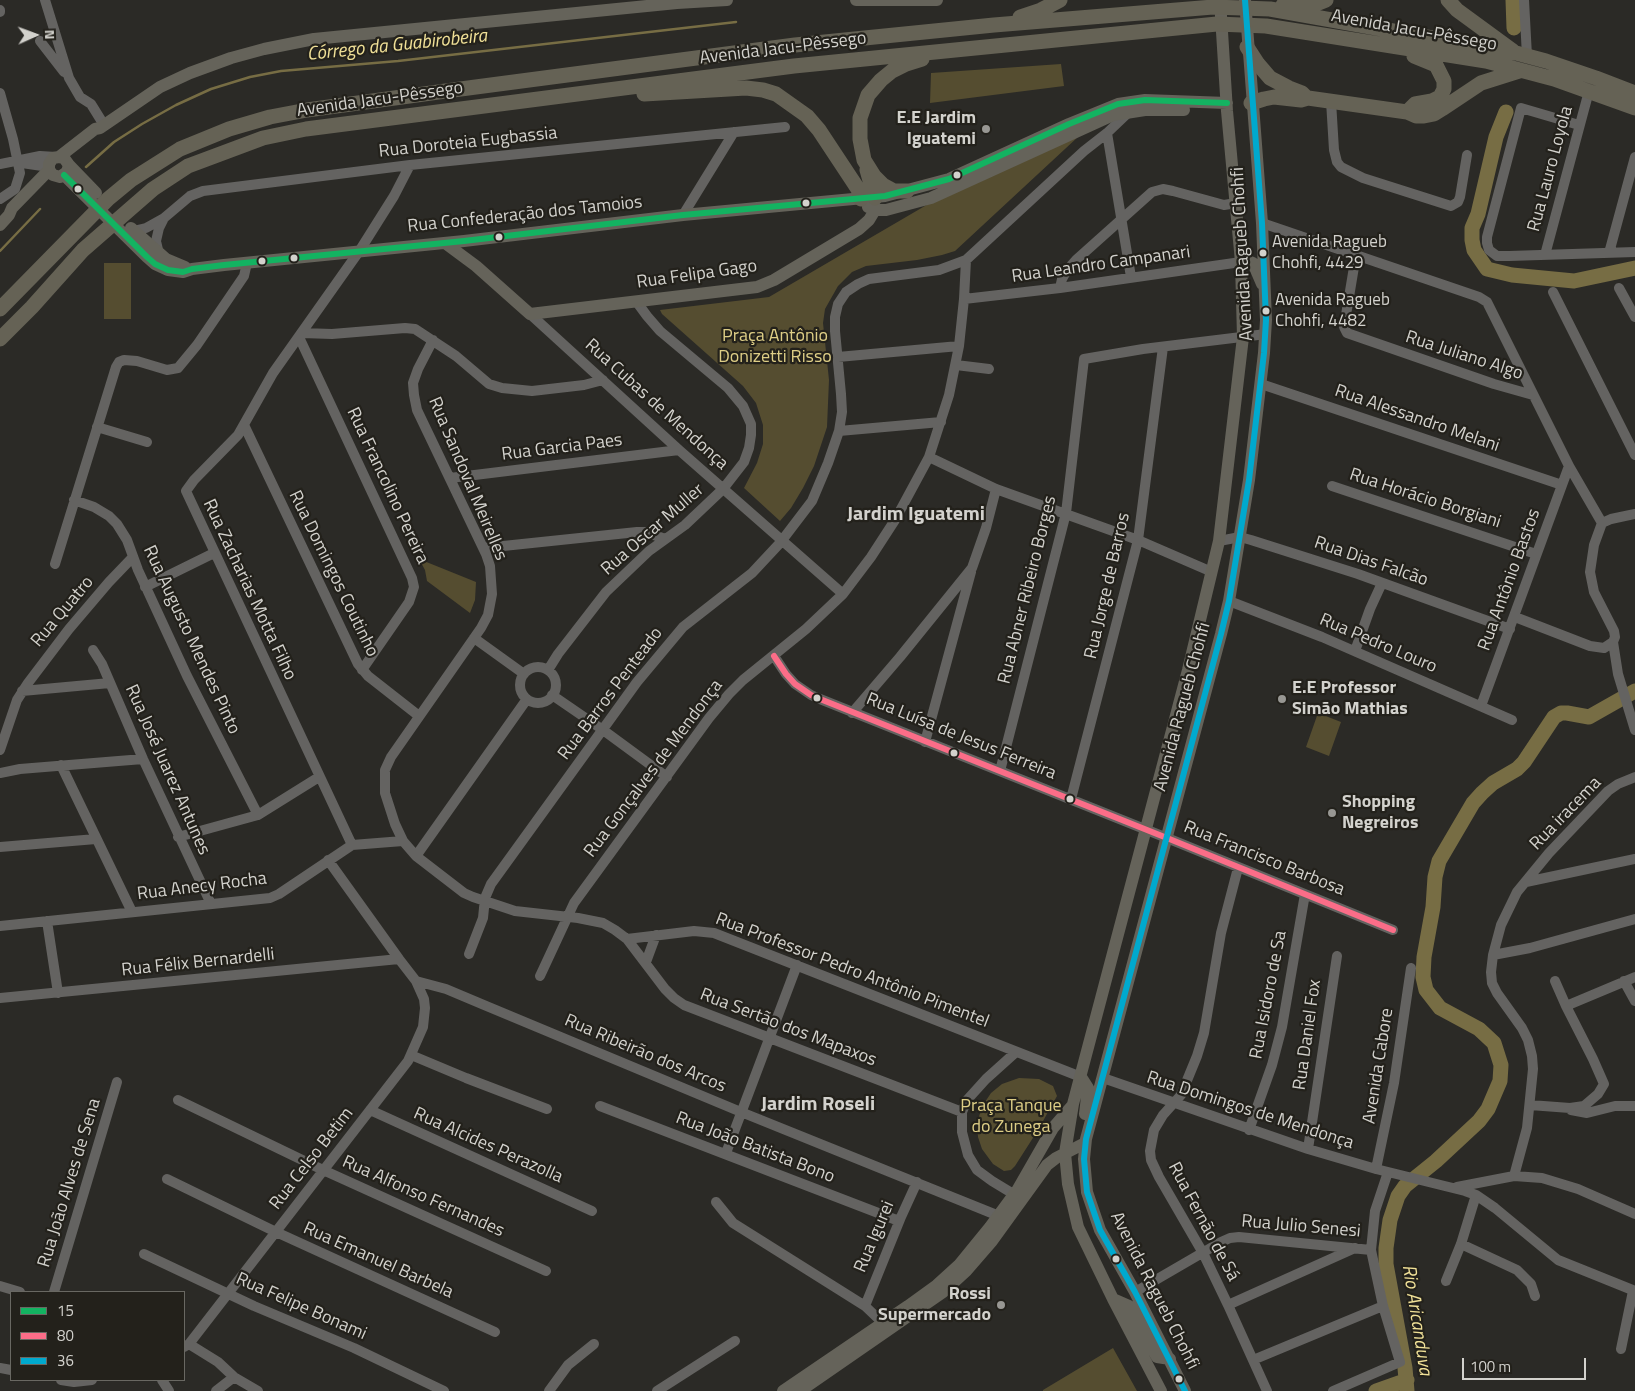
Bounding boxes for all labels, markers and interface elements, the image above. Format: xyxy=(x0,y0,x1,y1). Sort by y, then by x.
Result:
street label: Avenida Jacu-Pêssego xyxy=(1329,6,1499,56)
north arrow xyxy=(10,10,60,60)
water label: Córrego da Guabirobeira xyxy=(306,25,488,67)
street label: Avenida Jacu-Pêssego xyxy=(698,28,868,70)
text: N xyxy=(40,29,61,40)
street label: Avenida Jacu-Pêssego xyxy=(295,78,465,122)
street label: Rua Lauro Loyola xyxy=(1524,104,1578,234)
place label: E.E Jardim Iguatemi xyxy=(897,108,976,150)
street label: Rua Doroteia Eugbassia xyxy=(378,123,558,163)
marker: E.E Jardim Iguatemi xyxy=(980,123,992,135)
street label: Avenida Ragueb Chohfi xyxy=(1228,167,1258,341)
unlabelled marker xyxy=(952,170,962,180)
unlabelled marker xyxy=(73,184,83,194)
street label: Rua Confederação dos Tamoios xyxy=(407,192,643,238)
unlabelled marker xyxy=(801,198,811,208)
unlabelled marker xyxy=(494,232,504,242)
place label: Avenida Ragueb Chohfi, 4429 xyxy=(1272,233,1387,273)
street label: Rua Leandro Campanari xyxy=(1010,242,1192,288)
marker: Avenida Ragueb Chohfi, 4429 xyxy=(1258,248,1268,258)
unlabelled marker xyxy=(289,253,299,263)
unlabelled marker xyxy=(257,256,267,266)
street label: Rua Felipa Gago xyxy=(635,256,759,294)
place label: Avenida Ragueb Chohfi, 4482 xyxy=(1275,291,1390,331)
marker: Avenida Ragueb Chohfi, 4482 xyxy=(1261,306,1271,316)
park label: Praça Antônio Donizetti Risso xyxy=(718,326,832,368)
street label: Rua Juliano Algo xyxy=(1403,327,1525,385)
street label: Rua Cubas de Mendonça xyxy=(580,335,732,475)
street label: Rua Alessandro Melani xyxy=(1332,381,1502,457)
street label: Rua Sandoval Meirelles xyxy=(423,394,511,564)
street label: Rua Francolino Pereira xyxy=(341,404,433,568)
street label: Rua Garcia Paes xyxy=(500,430,624,466)
street label: Rua Horácio Borgiani xyxy=(1346,464,1504,534)
street label: Rua Oscar Muller xyxy=(597,479,709,581)
street label: Rua Domingos Coutinho xyxy=(283,487,383,661)
street label: Rua Abner Ribeiro Borges xyxy=(994,494,1062,686)
street label: Rua Zacharias Motta Filho xyxy=(198,496,300,684)
district label: Jardim Iguatemi xyxy=(847,503,985,527)
street label: Rua Antônio Bastos xyxy=(1474,506,1546,654)
street label: Rua Jorge de Barros xyxy=(1081,511,1135,661)
street label: Rua Dias Falcão xyxy=(1311,532,1431,592)
street label: Rua Augusto Mendes Pinto xyxy=(138,542,244,738)
street label: Rua Quatro xyxy=(27,572,99,652)
street label: Rua Pedro Louro xyxy=(1316,610,1440,678)
street label: Avenida Ragueb Chohfi xyxy=(1150,620,1216,794)
street label: Rua Barros Penteado xyxy=(554,623,668,765)
street label: Rua Gonçalves de Mendonça xyxy=(580,676,728,862)
place label: E.E Professor Simão Mathias xyxy=(1292,678,1408,721)
street label: Rua José Juarez Antunes xyxy=(120,682,214,858)
street label: Rua Luísa de Jesus Ferreira xyxy=(863,689,1059,785)
unlabelled marker xyxy=(812,693,822,703)
marker: E.E Professor Simão Mathias xyxy=(1276,693,1288,705)
unlabelled marker xyxy=(949,748,959,758)
street label: Rua iracema xyxy=(1526,773,1606,855)
place label: Shopping Negreiros xyxy=(1342,792,1418,834)
unlabelled marker xyxy=(1065,794,1075,804)
marker: Shopping Negreiros xyxy=(1326,807,1338,819)
street label: Rua Francisco Barbosa xyxy=(1180,817,1348,901)
street label: Rua Anecy Rocha xyxy=(136,868,268,906)
street label: Rua Professor Pedro Antônio Pimentel xyxy=(712,909,992,1033)
street label: Rua Isidoro de Sa xyxy=(1246,929,1292,1061)
street label: Rua Félix Bernardelli xyxy=(120,944,276,982)
street label: Rua Daniel Fox xyxy=(1290,978,1326,1092)
street label: Rua Sertão dos Mapaxos xyxy=(697,984,879,1072)
street label: Avenida Cabore xyxy=(1359,1007,1399,1125)
street label: Rua Ribeirão dos Arcos xyxy=(561,1010,729,1098)
street label: Rua Domingos de Mendonça xyxy=(1144,1067,1356,1155)
district label: Jardim Roseli xyxy=(761,1093,875,1117)
street label: Rua João Alves de Sena xyxy=(34,1096,106,1270)
park label: Praça Tanque do Zunega xyxy=(960,1096,1062,1138)
street label: Rua Alcides Perazolla xyxy=(410,1103,566,1189)
street label: Rua Celso Betim xyxy=(265,1104,359,1214)
street label: Rua João Batista Bono xyxy=(672,1108,838,1188)
street label: Rua Alfonso Fernandes xyxy=(339,1152,507,1242)
street label: Rua Fernão de Sá xyxy=(1163,1159,1243,1285)
street label: Rua Igurei xyxy=(850,1198,900,1276)
street label: Avenida Ragueb Chohfi xyxy=(1105,1209,1203,1373)
street label: Rua Julio Senesi xyxy=(1240,1211,1362,1243)
street label: Rua Emanuel Barbela xyxy=(300,1218,456,1304)
unlabelled marker xyxy=(1111,1254,1121,1264)
water label: Rio Aricanduva xyxy=(1396,1263,1436,1377)
street label: Rua Felipe Bonami xyxy=(232,1269,370,1345)
place label: Rossi Supermercado xyxy=(878,1284,991,1326)
legend xyxy=(10,1291,185,1381)
text: 15 xyxy=(57,1299,74,1322)
marker: Rossi Supermercado xyxy=(995,1299,1007,1311)
text: 80 xyxy=(57,1324,74,1347)
scale bar xyxy=(1465,1348,1589,1380)
text: 36 xyxy=(57,1349,74,1372)
text: 100 m xyxy=(1470,1355,1511,1378)
unlabelled marker xyxy=(1174,1374,1184,1384)

